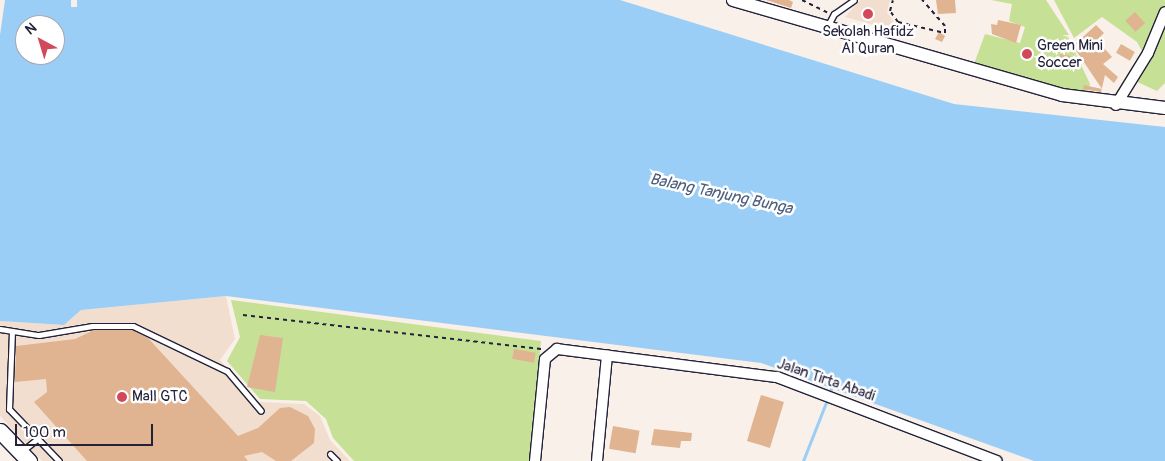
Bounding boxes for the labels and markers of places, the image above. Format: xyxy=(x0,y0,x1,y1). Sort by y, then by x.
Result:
marker: Sekolah Hafidz Al Quran xyxy=(862,8,874,20)
place label: Sekolah Hafidz Al Quran xyxy=(822,22,914,57)
place label: Green Mini Soccer xyxy=(1037,36,1103,71)
marker: Green Mini Soccer xyxy=(1021,48,1033,60)
place label: Mall GTC xyxy=(132,388,188,406)
marker: Mall GTC xyxy=(116,391,128,403)

